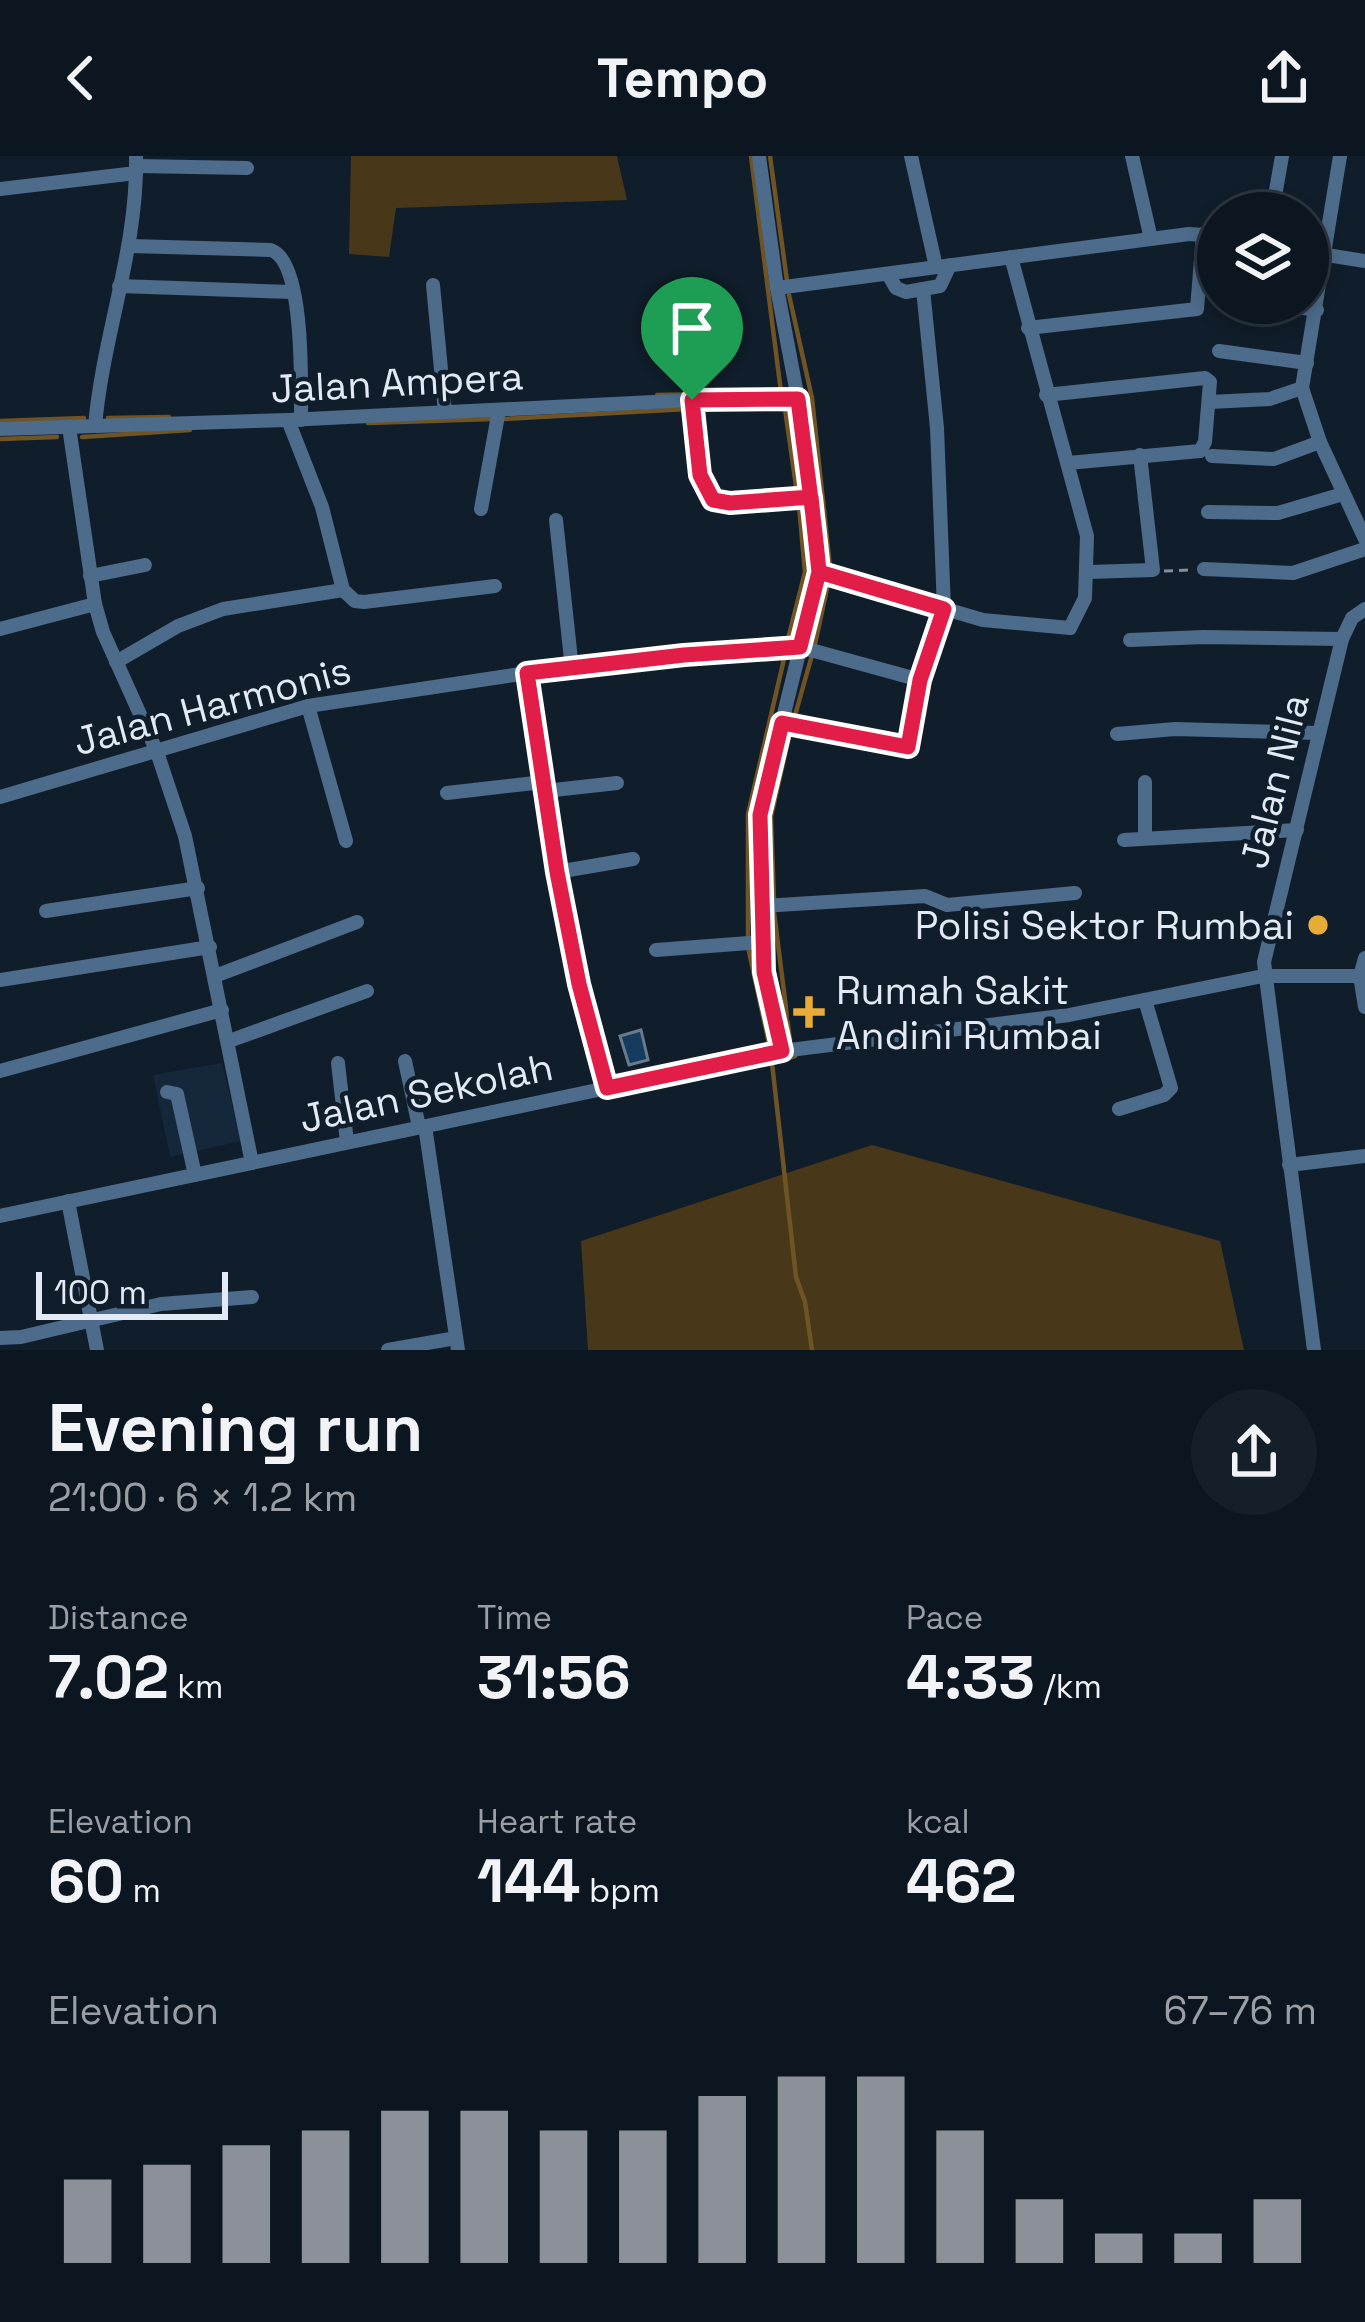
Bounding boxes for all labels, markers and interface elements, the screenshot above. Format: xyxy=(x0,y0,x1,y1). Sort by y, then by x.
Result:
text: Tempo xyxy=(597,44,768,113)
icon: back xyxy=(48,45,114,111)
icon: share xyxy=(1251,45,1317,111)
map controls xyxy=(1197,192,1329,324)
button: layers xyxy=(1197,192,1329,324)
pin xyxy=(641,277,743,400)
icon: arrive xyxy=(659,295,725,361)
street label: Jalan Ampera xyxy=(270,351,525,414)
street label: Jalan Harmonis xyxy=(68,645,356,766)
street label: Jalan Nila xyxy=(1229,689,1320,873)
place label: Polisi Sektor Rumbai xyxy=(915,901,1294,950)
marker: Polisi Sektor Rumbai xyxy=(1305,912,1331,938)
place label: Rumah Sakit Andini Rumbai xyxy=(836,966,1102,1060)
marker: Rumah Sakit Andini Rumbai xyxy=(793,996,825,1028)
street label: Jalan Sekolah xyxy=(295,1042,557,1143)
scale bar xyxy=(36,1266,228,1319)
text: 100 m xyxy=(54,1272,147,1314)
text: Evening run xyxy=(48,1386,423,1470)
button: share xyxy=(1191,1389,1317,1515)
text: 21:00 · 6 × 1.2 km xyxy=(48,1473,357,1522)
text: Distance xyxy=(48,1597,189,1639)
text: Time xyxy=(477,1597,552,1639)
text: Pace xyxy=(906,1597,983,1639)
text: 7.02 xyxy=(48,1639,169,1716)
text: 31:56 xyxy=(477,1639,630,1716)
text: 4:33 xyxy=(906,1639,1035,1716)
text: km xyxy=(169,1666,223,1708)
text: /km xyxy=(1035,1666,1102,1708)
text: Elevation xyxy=(48,1801,193,1843)
text: Heart rate xyxy=(477,1801,637,1843)
text: kcal xyxy=(906,1801,970,1843)
text: 60 xyxy=(48,1843,124,1920)
text: 144 xyxy=(477,1843,580,1920)
text: 462 xyxy=(906,1843,1017,1920)
text: m xyxy=(124,1870,161,1912)
text: bpm xyxy=(580,1870,660,1912)
text: Elevation xyxy=(48,1986,219,2035)
text: 67–76 m xyxy=(1163,1986,1317,2035)

